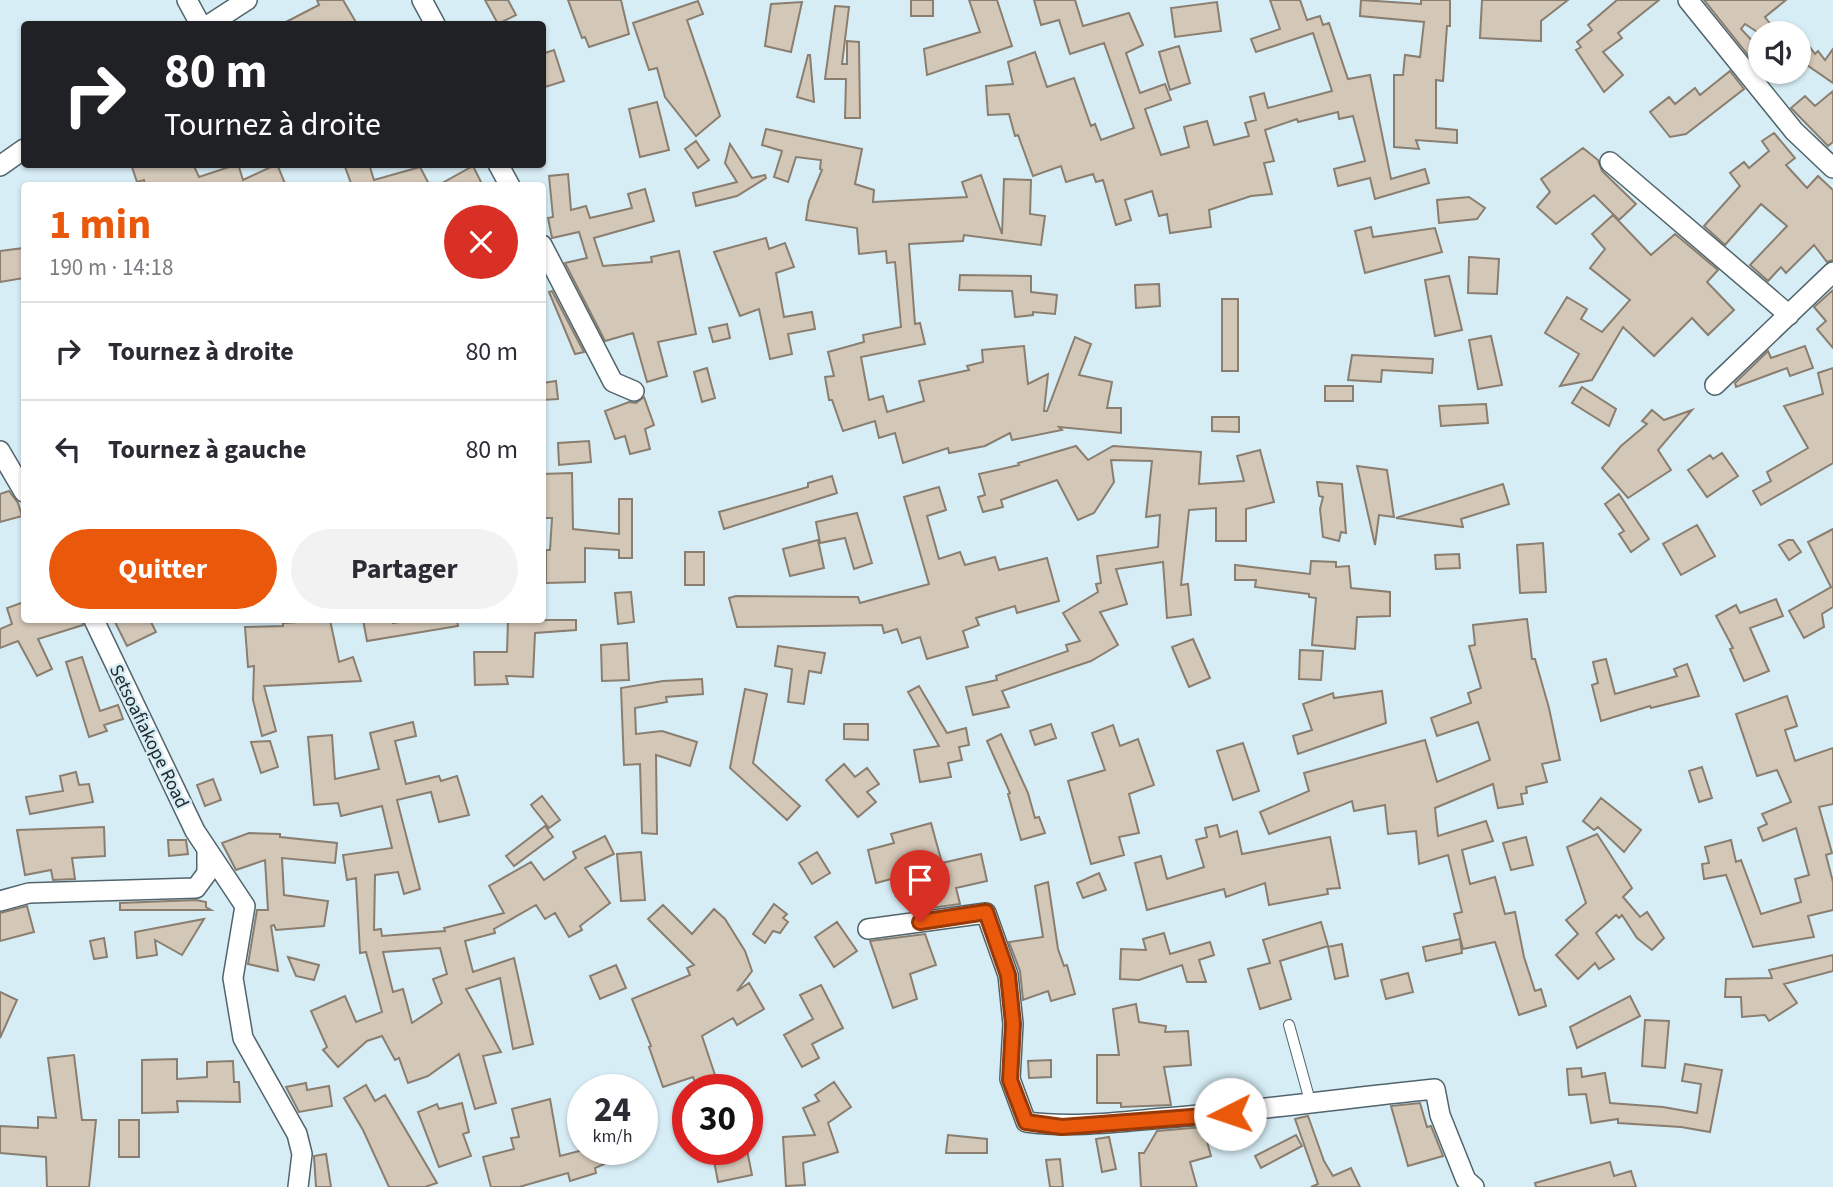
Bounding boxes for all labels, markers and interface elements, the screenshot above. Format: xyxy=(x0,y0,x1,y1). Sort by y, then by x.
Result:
map controls xyxy=(1748,21,1811,84)
button: sound xyxy=(1748,21,1811,84)
text: 80 m xyxy=(164,37,268,107)
icon: right xyxy=(49,49,140,140)
text: Tournez à droite xyxy=(164,102,381,148)
text: 1 min xyxy=(49,195,151,255)
button: close xyxy=(444,205,518,279)
text: 190 m · 14:18 xyxy=(49,251,173,284)
icon: right xyxy=(49,332,87,370)
text: Tournez à droite xyxy=(108,333,294,370)
text: 80 m xyxy=(465,333,518,370)
icon: left xyxy=(49,430,87,468)
text: Tournez à gauche xyxy=(108,431,307,468)
text: 80 m xyxy=(465,431,518,468)
button: Quitter xyxy=(49,529,277,609)
button: Partager xyxy=(291,529,518,609)
street label: Setsoafiakope Road xyxy=(102,660,195,813)
pin xyxy=(890,850,950,922)
icon: arrive xyxy=(901,861,939,899)
speed limit sign: 30 xyxy=(672,1074,763,1165)
position arrow xyxy=(1193,1077,1267,1151)
text: 24 xyxy=(594,1085,631,1135)
text: km/h xyxy=(593,1124,632,1149)

